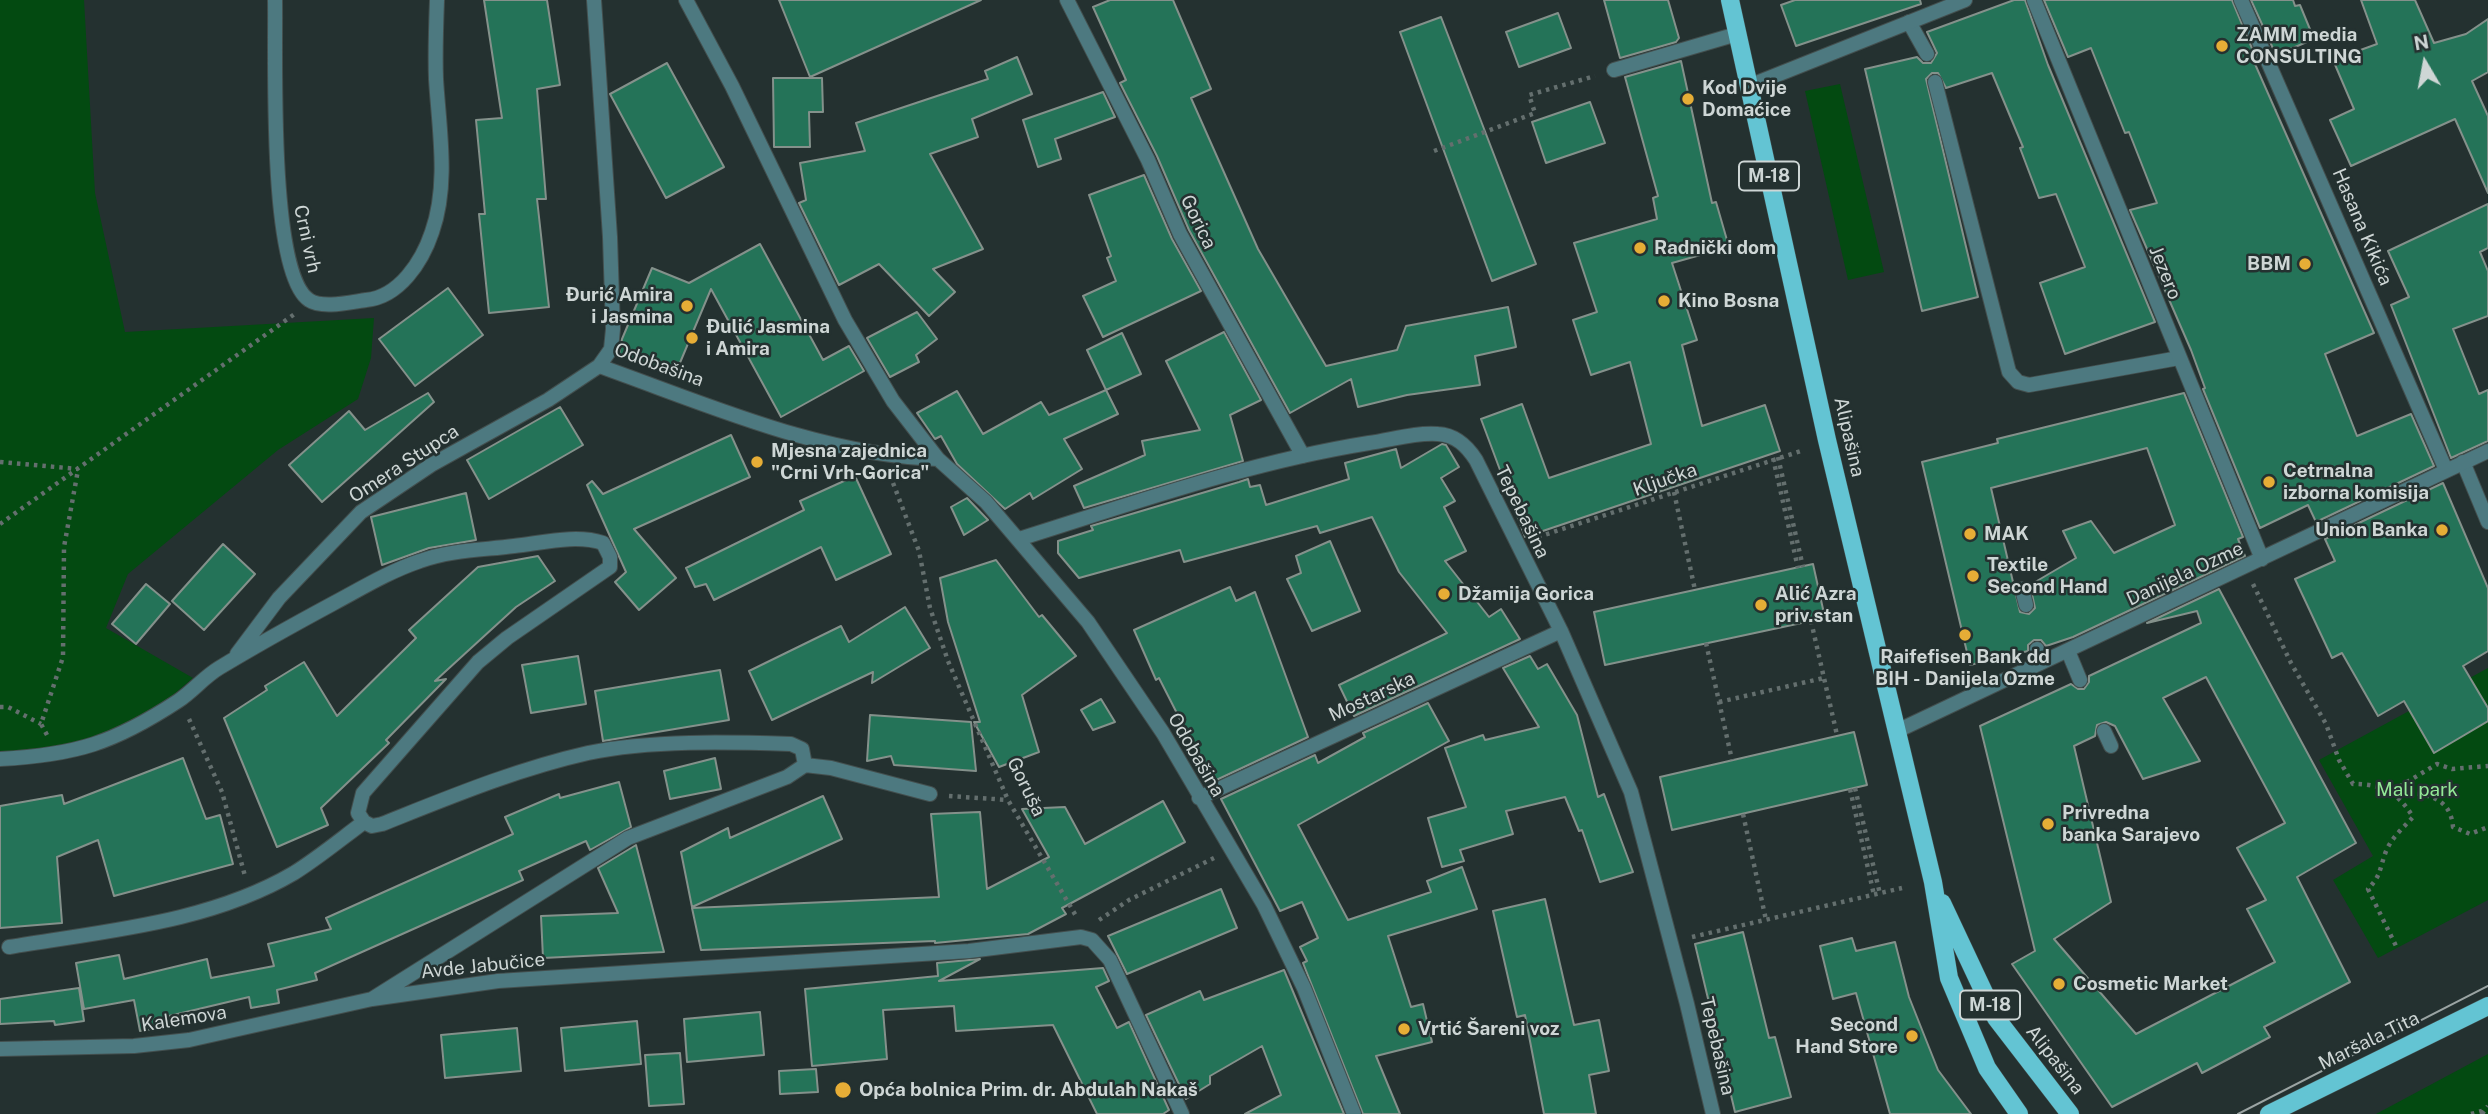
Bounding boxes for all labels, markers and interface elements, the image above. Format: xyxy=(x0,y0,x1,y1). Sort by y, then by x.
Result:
place label: ZAMM media CONSULTING xyxy=(2236,24,2362,68)
north arrow xyxy=(2390,28,2460,98)
text: N xyxy=(2412,30,2431,54)
marker: ZAMM media CONSULTING xyxy=(2214,38,2230,54)
place label: Kod Dvije Domaćice xyxy=(1702,77,1791,121)
marker: Kod Dvije Domaćice xyxy=(1680,91,1696,107)
road number: M-18 xyxy=(1739,162,1799,190)
street label: Hasana Kikića xyxy=(2327,165,2397,289)
street label: Gorica xyxy=(1175,191,1221,253)
street label: Crni vrh xyxy=(289,203,325,275)
place label: Radnički dom xyxy=(1654,237,1776,259)
marker: Radnički dom xyxy=(1632,240,1648,256)
street label: Jezero xyxy=(2144,243,2186,303)
place label: BBM xyxy=(2247,253,2291,275)
marker: BBM xyxy=(2297,256,2313,272)
place label: Đurić Amira i Jasmina xyxy=(565,284,673,328)
place label: Kino Bosna xyxy=(1678,290,1779,312)
marker: Kino Bosna xyxy=(1656,293,1672,309)
marker: Đurić Amira i Jasmina xyxy=(679,298,695,314)
place label: Đulić Jasmina i Amira xyxy=(706,316,830,360)
marker: Đulić Jasmina i Amira xyxy=(684,330,700,346)
street label: Odobašina xyxy=(611,338,707,392)
street label: Alipašina xyxy=(1829,395,1869,479)
street label: Omera Stupca xyxy=(345,420,463,508)
place label: Mjesna zajednica "Crni Vrh-Gorica" xyxy=(771,440,929,484)
marker: Mjesna zajednica "Crni Vrh-Gorica" xyxy=(749,454,765,470)
street label: Ključka xyxy=(1630,458,1700,502)
place label: Cetrnalna izborna komisija xyxy=(2283,460,2429,504)
street label: Tepebašina xyxy=(1490,462,1554,562)
marker: Cetrnalna izborna komisija xyxy=(2261,474,2277,490)
place label: Union Banka xyxy=(2315,519,2428,541)
marker: Union Banka xyxy=(2434,522,2450,538)
place label: MAK xyxy=(1984,523,2029,545)
marker: MAK xyxy=(1962,526,1978,542)
street label: Danijela Ozme xyxy=(2123,537,2247,611)
place label: Textile Second Hand xyxy=(1987,554,2108,598)
marker: Textile Second Hand xyxy=(1965,568,1981,584)
place label: Džamija Gorica xyxy=(1458,583,1594,605)
place label: Alić Azra priv.stan xyxy=(1775,583,1856,627)
marker: Džamija Gorica xyxy=(1436,586,1452,602)
marker: Alić Azra priv.stan xyxy=(1753,597,1769,613)
marker: Raifefisen Bank dd BIH - Danijela Ozme xyxy=(1957,627,1973,643)
place label: Raifefisen Bank dd BIH - Danijela Ozme xyxy=(1875,646,2055,690)
street label: Mostarska xyxy=(1325,667,1419,727)
street label: Odobašina xyxy=(1163,709,1229,801)
street label: Goruša xyxy=(1002,754,1050,820)
park label: Mali park xyxy=(2376,779,2458,801)
place label: Privredna banka Sarajevo xyxy=(2062,802,2200,846)
marker: Privredna banka Sarajevo xyxy=(2040,816,2056,832)
street label: Avde Jabučice xyxy=(420,948,546,984)
place label: Cosmetic Market xyxy=(2073,973,2228,995)
marker: Cosmetic Market xyxy=(2051,976,2067,992)
road number: M-18 xyxy=(1960,990,2020,1020)
street label: Tepebašina xyxy=(1695,995,1739,1097)
street label: Kalemova xyxy=(140,1001,228,1037)
street label: Maršala Tita xyxy=(2315,1007,2423,1075)
place label: Second Hand Store xyxy=(1795,1014,1898,1058)
place label: Vrtić Šareni voz xyxy=(1418,1018,1559,1040)
marker: Vrtić Šareni voz xyxy=(1396,1021,1412,1037)
street label: Alipašina xyxy=(2021,1021,2089,1099)
marker: Second Hand Store xyxy=(1904,1028,1920,1044)
place label: Opća bolnica Prim. dr. Abdulah Nakaš xyxy=(859,1079,1198,1101)
marker: Opća bolnica Prim. dr. Abdulah Nakaš xyxy=(833,1080,853,1100)

